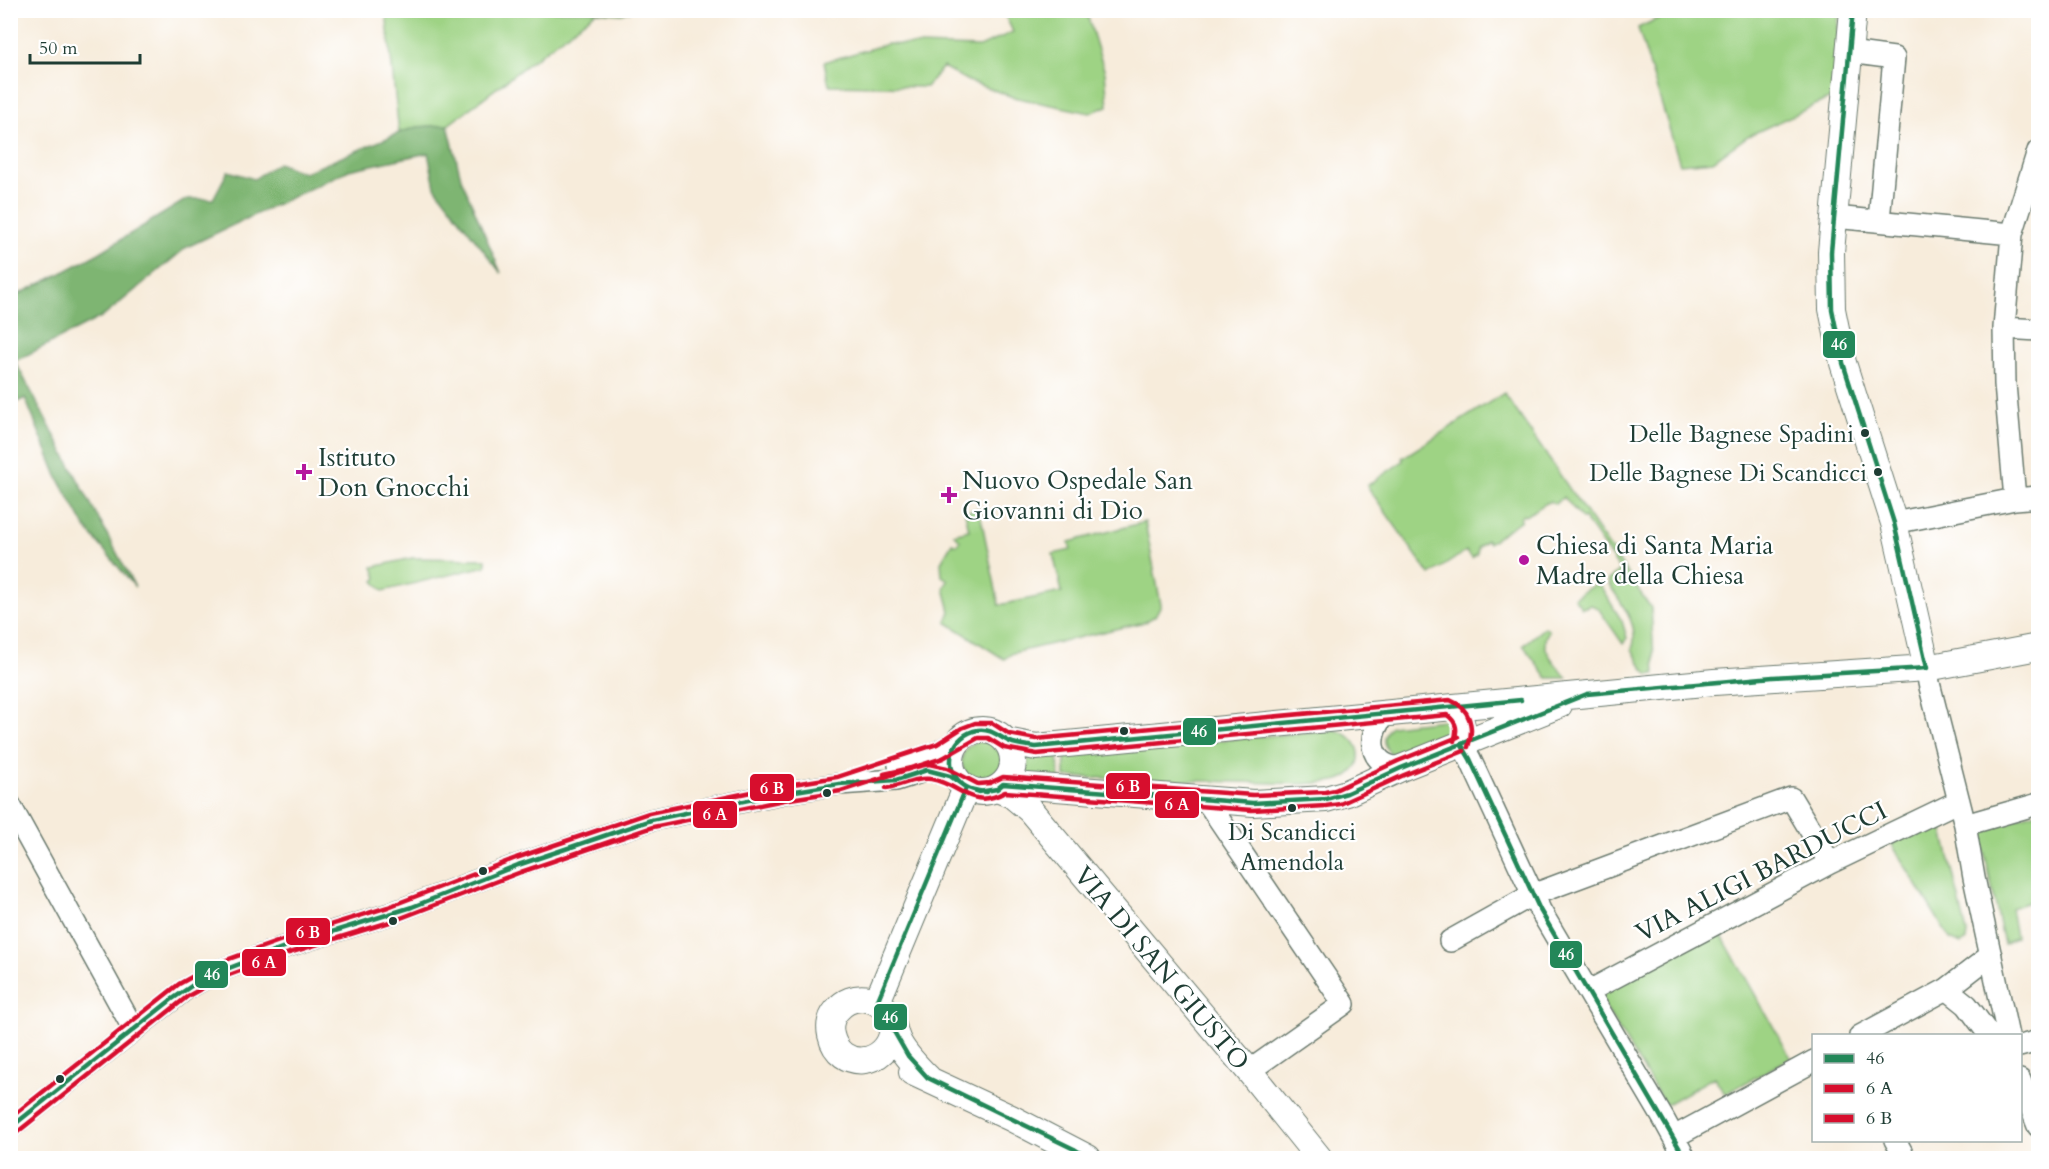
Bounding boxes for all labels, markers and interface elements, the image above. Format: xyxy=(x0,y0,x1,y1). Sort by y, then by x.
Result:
scale bar xyxy=(30,27,140,65)
text: 50 m xyxy=(39,36,78,61)
line badge: 46 xyxy=(1822,330,1856,359)
text: 46 xyxy=(1831,334,1847,356)
place label: Delle Bagnese Spadini xyxy=(1629,418,1854,451)
marker: Delle Bagnese Spadini xyxy=(1859,427,1871,439)
place label: Istituto Don Gnocchi xyxy=(318,440,470,505)
place label: Delle Bagnese Di Scandicci xyxy=(1589,457,1867,490)
marker: Istituto Don Gnocchi xyxy=(295,463,313,481)
place label: Nuovo Ospedale San Giovanni di Dio xyxy=(962,463,1193,528)
marker: Delle Bagnese Di Scandicci xyxy=(1872,466,1884,478)
marker: Nuovo Ospedale San Giovanni di Dio xyxy=(940,486,958,504)
place label: Chiesa di Santa Maria Madre della Chiesa xyxy=(1536,528,1774,593)
marker: Chiesa di Santa Maria Madre della Chiesa xyxy=(1517,553,1531,567)
line badge: 46 xyxy=(1182,717,1217,746)
text: 46 xyxy=(1191,721,1207,743)
unlabelled marker xyxy=(1118,725,1130,737)
line badge: 6 B xyxy=(1105,772,1151,800)
line badge: 6 B xyxy=(749,773,795,802)
text: 6 B xyxy=(1116,776,1140,798)
text: 6 B xyxy=(760,778,784,800)
unlabelled marker xyxy=(821,787,833,799)
line badge: 6 A xyxy=(1154,790,1200,819)
street label: VIA ALIGI BARDUCCI xyxy=(1629,793,1893,950)
text: 6 A xyxy=(1165,794,1189,816)
line badge: 6 A xyxy=(692,800,738,829)
marker: Di Scandicci Amendola xyxy=(1286,802,1298,814)
text: 6 A xyxy=(703,804,727,826)
place label: Di Scandicci Amendola xyxy=(1228,816,1356,879)
street label: VIA DI SAN GIUSTO xyxy=(1066,859,1257,1078)
unlabelled marker xyxy=(477,865,489,877)
unlabelled marker xyxy=(387,915,399,927)
line badge: 6 B xyxy=(285,917,331,946)
text: 6 B xyxy=(296,922,320,944)
line badge: 46 xyxy=(1549,940,1583,969)
text: 46 xyxy=(1558,944,1574,966)
line badge: 6 A xyxy=(241,948,287,977)
text: 6 A xyxy=(252,952,276,974)
line badge: 46 xyxy=(194,960,229,989)
text: 46 xyxy=(204,964,220,986)
line badge: 46 xyxy=(873,1003,908,1031)
text: 46 xyxy=(882,1007,898,1029)
legend xyxy=(1812,1034,2022,1142)
text: 46 xyxy=(1866,1046,1884,1071)
unlabelled marker xyxy=(54,1073,66,1085)
text: 6 A xyxy=(1866,1076,1893,1101)
text: 6 B xyxy=(1866,1106,1892,1131)

